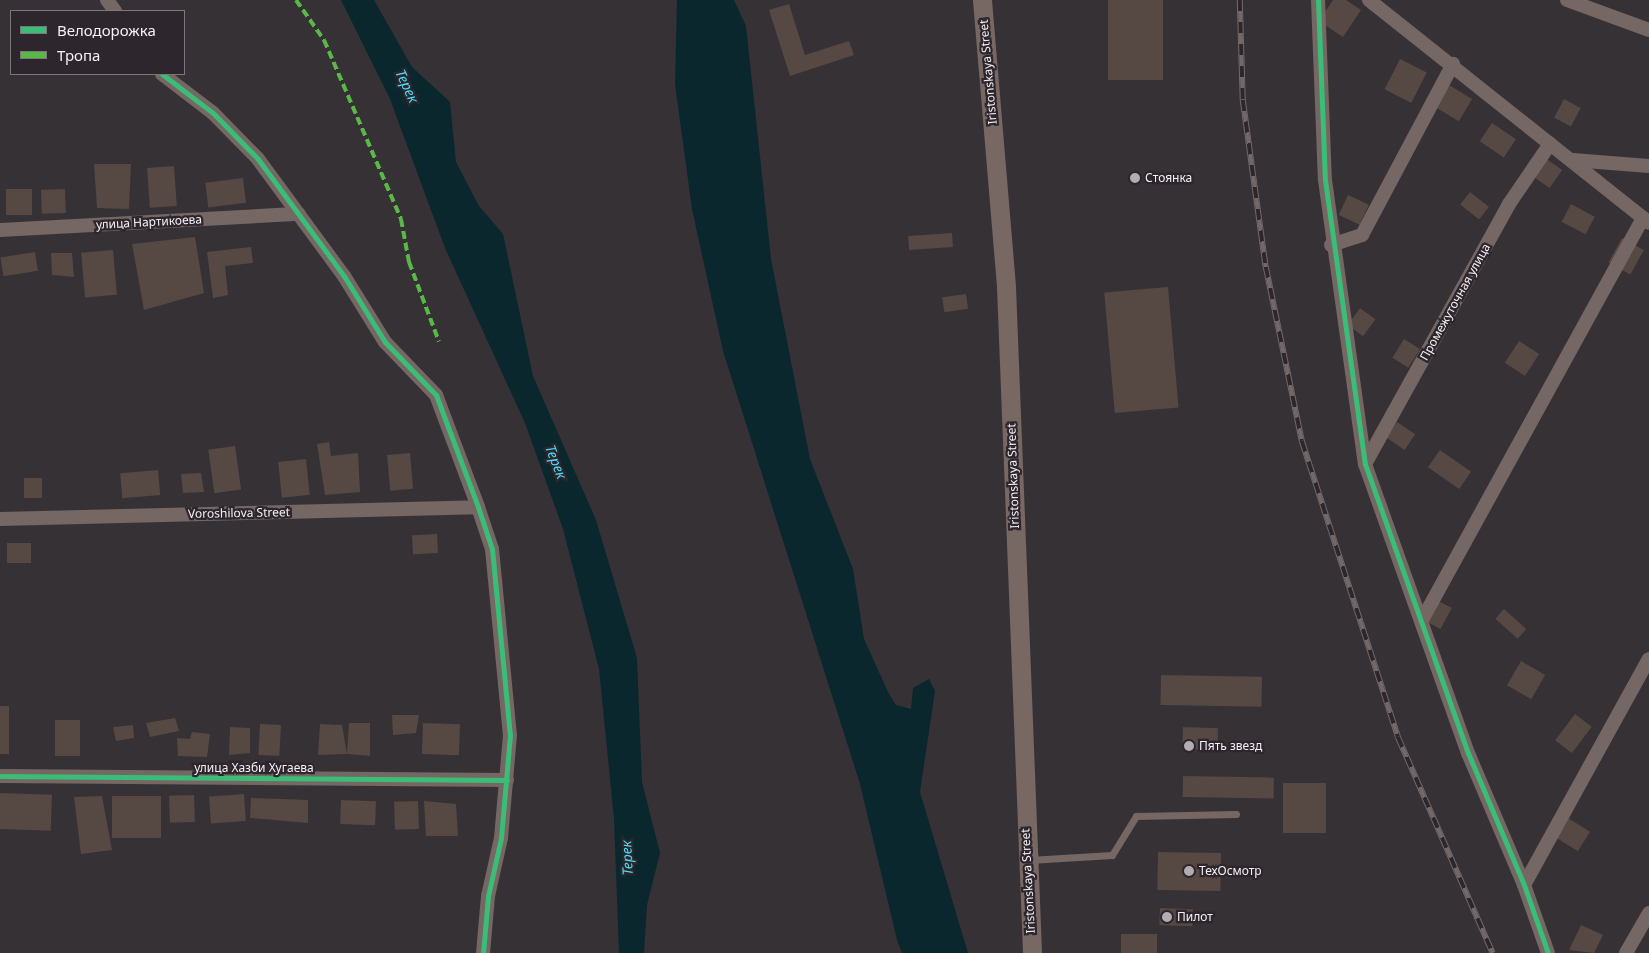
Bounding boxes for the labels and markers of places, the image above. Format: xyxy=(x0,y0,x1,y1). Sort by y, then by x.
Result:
place label: Стоянка xyxy=(1145,171,1192,185)
marker: Стоянка xyxy=(1129,172,1141,184)
place label: Пять звезд xyxy=(1199,739,1262,753)
marker: Пять звезд xyxy=(1183,740,1195,752)
place label: ТехОсмотр xyxy=(1199,864,1262,878)
marker: ТехОсмотр xyxy=(1183,865,1195,877)
place label: Пилот xyxy=(1177,910,1213,924)
marker: Пилот xyxy=(1161,911,1173,923)

